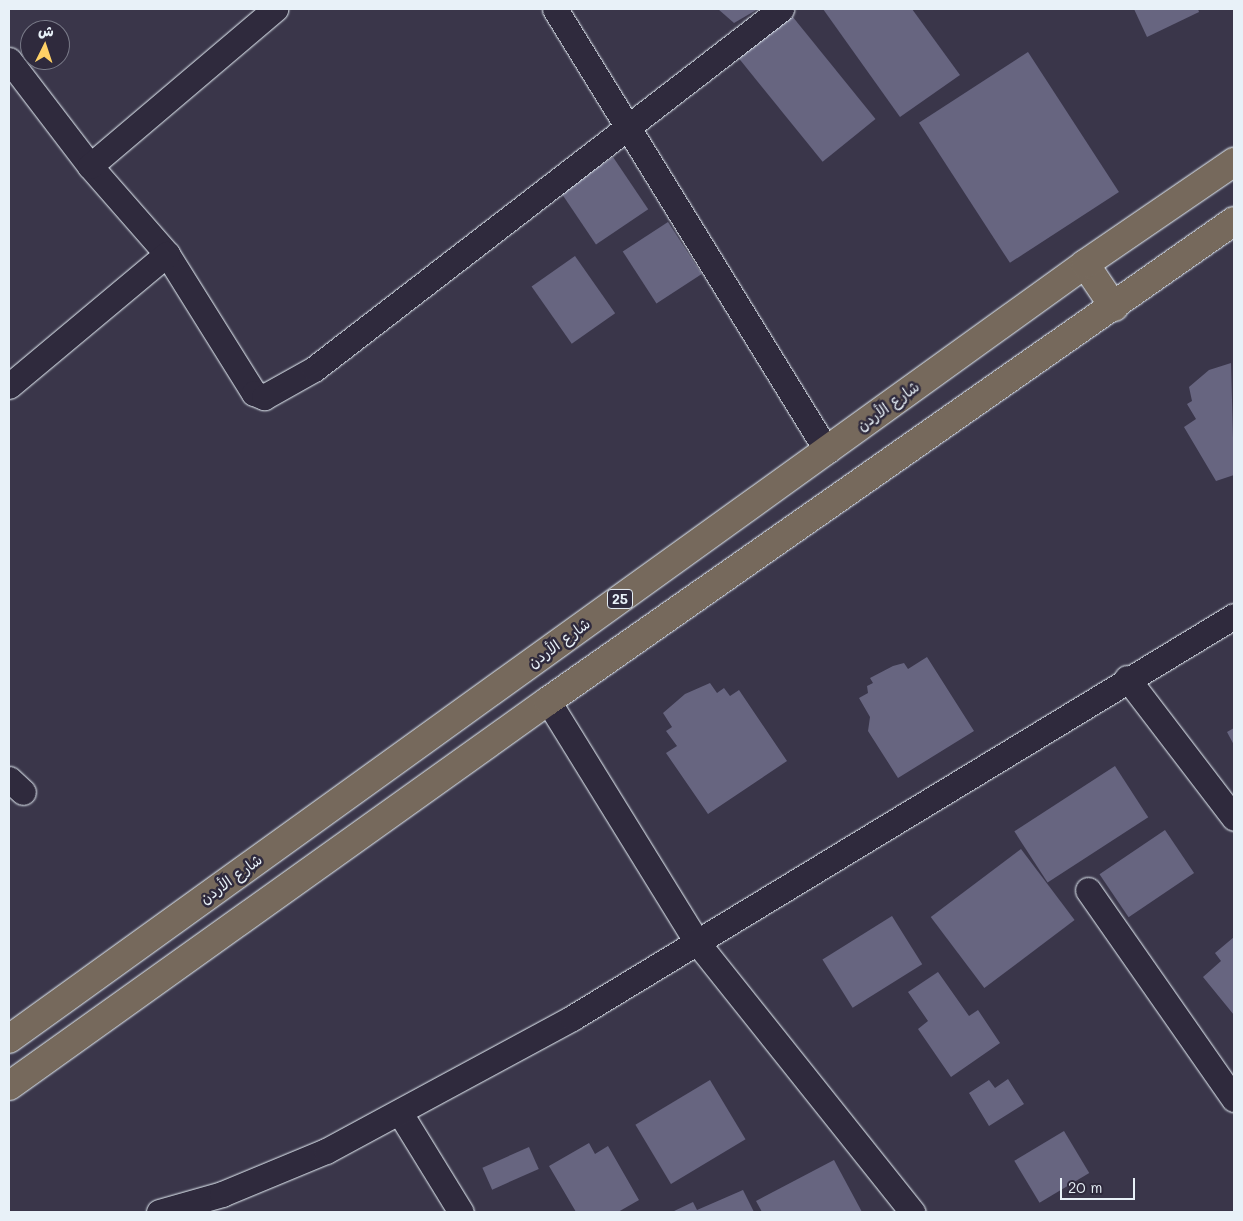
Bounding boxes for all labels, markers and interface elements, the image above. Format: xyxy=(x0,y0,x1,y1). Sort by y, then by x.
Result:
north arrow xyxy=(20,20,70,70)
text: ش xyxy=(38,21,54,41)
street label: شارع الأردن xyxy=(853,377,923,435)
road number: 25 xyxy=(606,588,634,610)
street label: شارع الأردن xyxy=(524,614,594,672)
street label: شارع الأردن xyxy=(196,850,266,908)
scale bar xyxy=(1063,1168,1138,1200)
text: 20 m xyxy=(1068,1177,1102,1197)

